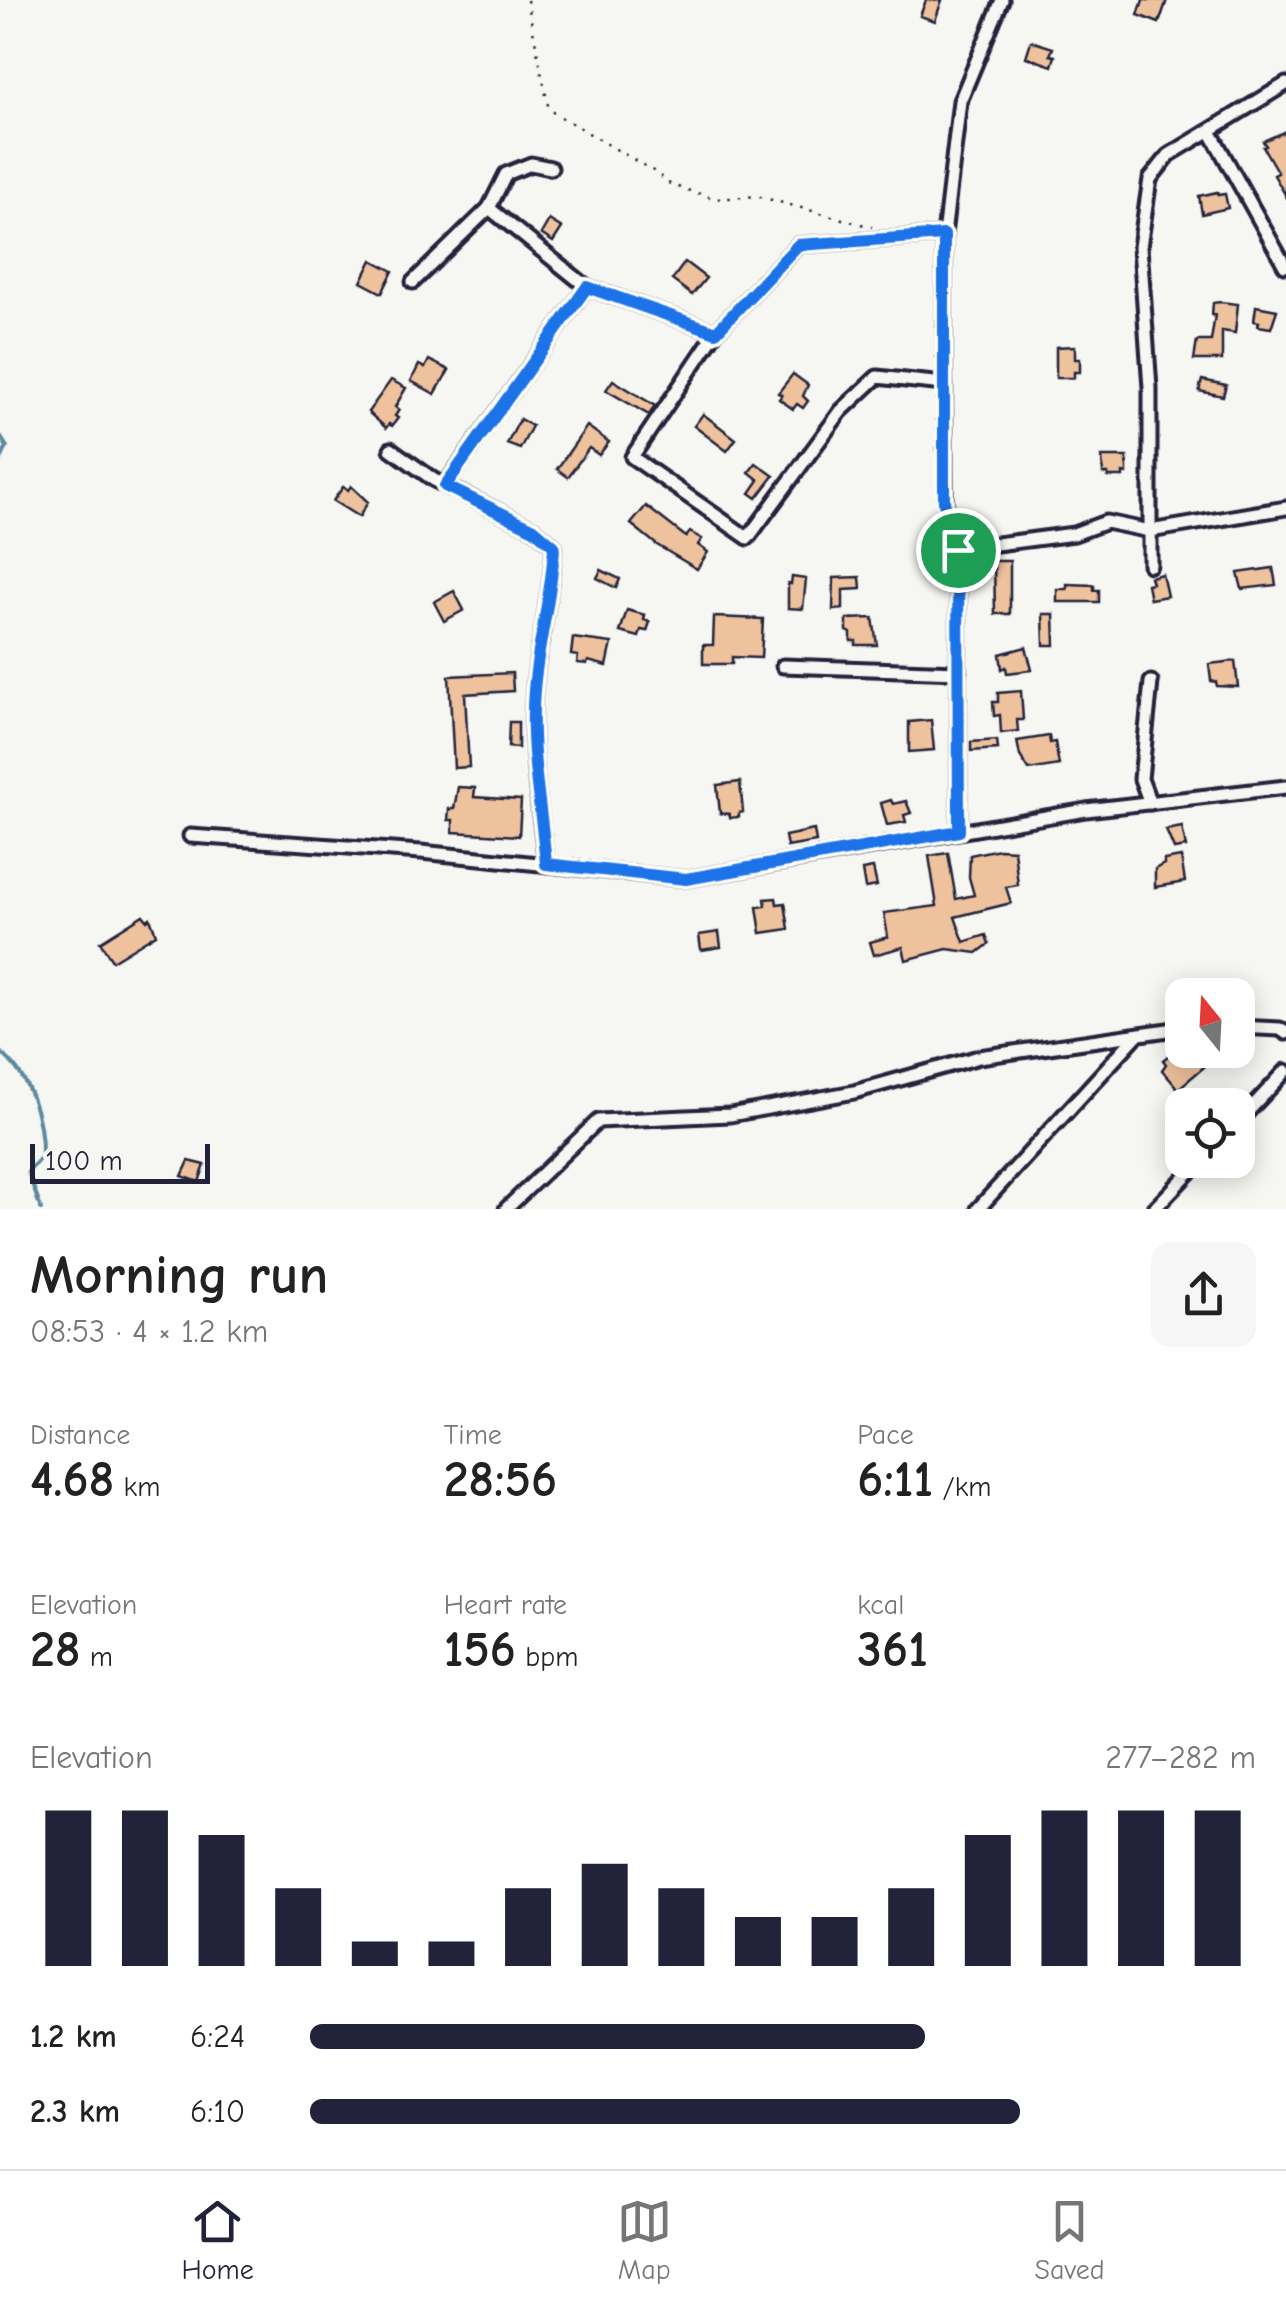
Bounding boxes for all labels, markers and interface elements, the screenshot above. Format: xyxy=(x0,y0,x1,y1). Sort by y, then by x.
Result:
pin xyxy=(916,508,1001,593)
icon: arrive xyxy=(931,523,986,578)
north arrow xyxy=(1165,978,1255,1068)
map controls xyxy=(1165,978,1255,1178)
button: locate xyxy=(1165,1088,1255,1178)
scale bar xyxy=(30,1139,210,1184)
text: 100 m xyxy=(45,1145,123,1177)
button: share xyxy=(1151,1242,1256,1347)
text: Morning run xyxy=(30,1243,328,1307)
text: 08:53 · 4 × 1.2 km xyxy=(30,1313,268,1350)
text: Distance xyxy=(30,1419,130,1451)
text: Time xyxy=(444,1419,502,1451)
text: Pace xyxy=(857,1419,914,1451)
text: 4.68 xyxy=(30,1451,114,1509)
text: 28:56 xyxy=(444,1451,557,1509)
text: 6:11 xyxy=(857,1451,933,1509)
text: km xyxy=(114,1471,160,1503)
text: /km xyxy=(933,1471,991,1503)
text: Elevation xyxy=(30,1589,137,1621)
text: Heart rate xyxy=(444,1589,567,1621)
text: kcal xyxy=(857,1589,904,1621)
text: 28 xyxy=(30,1621,81,1679)
text: 156 xyxy=(444,1621,516,1679)
text: 361 xyxy=(857,1621,928,1679)
text: m xyxy=(81,1641,113,1673)
text: bpm xyxy=(516,1641,578,1673)
text: Elevation xyxy=(30,1739,153,1776)
text: 277–282 m xyxy=(1105,1739,1256,1776)
text: 1.2 km xyxy=(30,2018,117,2055)
text: 6:24 xyxy=(190,2018,245,2055)
text: 2.3 km xyxy=(30,2093,120,2130)
text: 6:10 xyxy=(190,2093,245,2130)
tab: Home xyxy=(181,2194,254,2286)
tab: Map xyxy=(617,2194,672,2286)
tab: Saved xyxy=(1035,2194,1105,2286)

